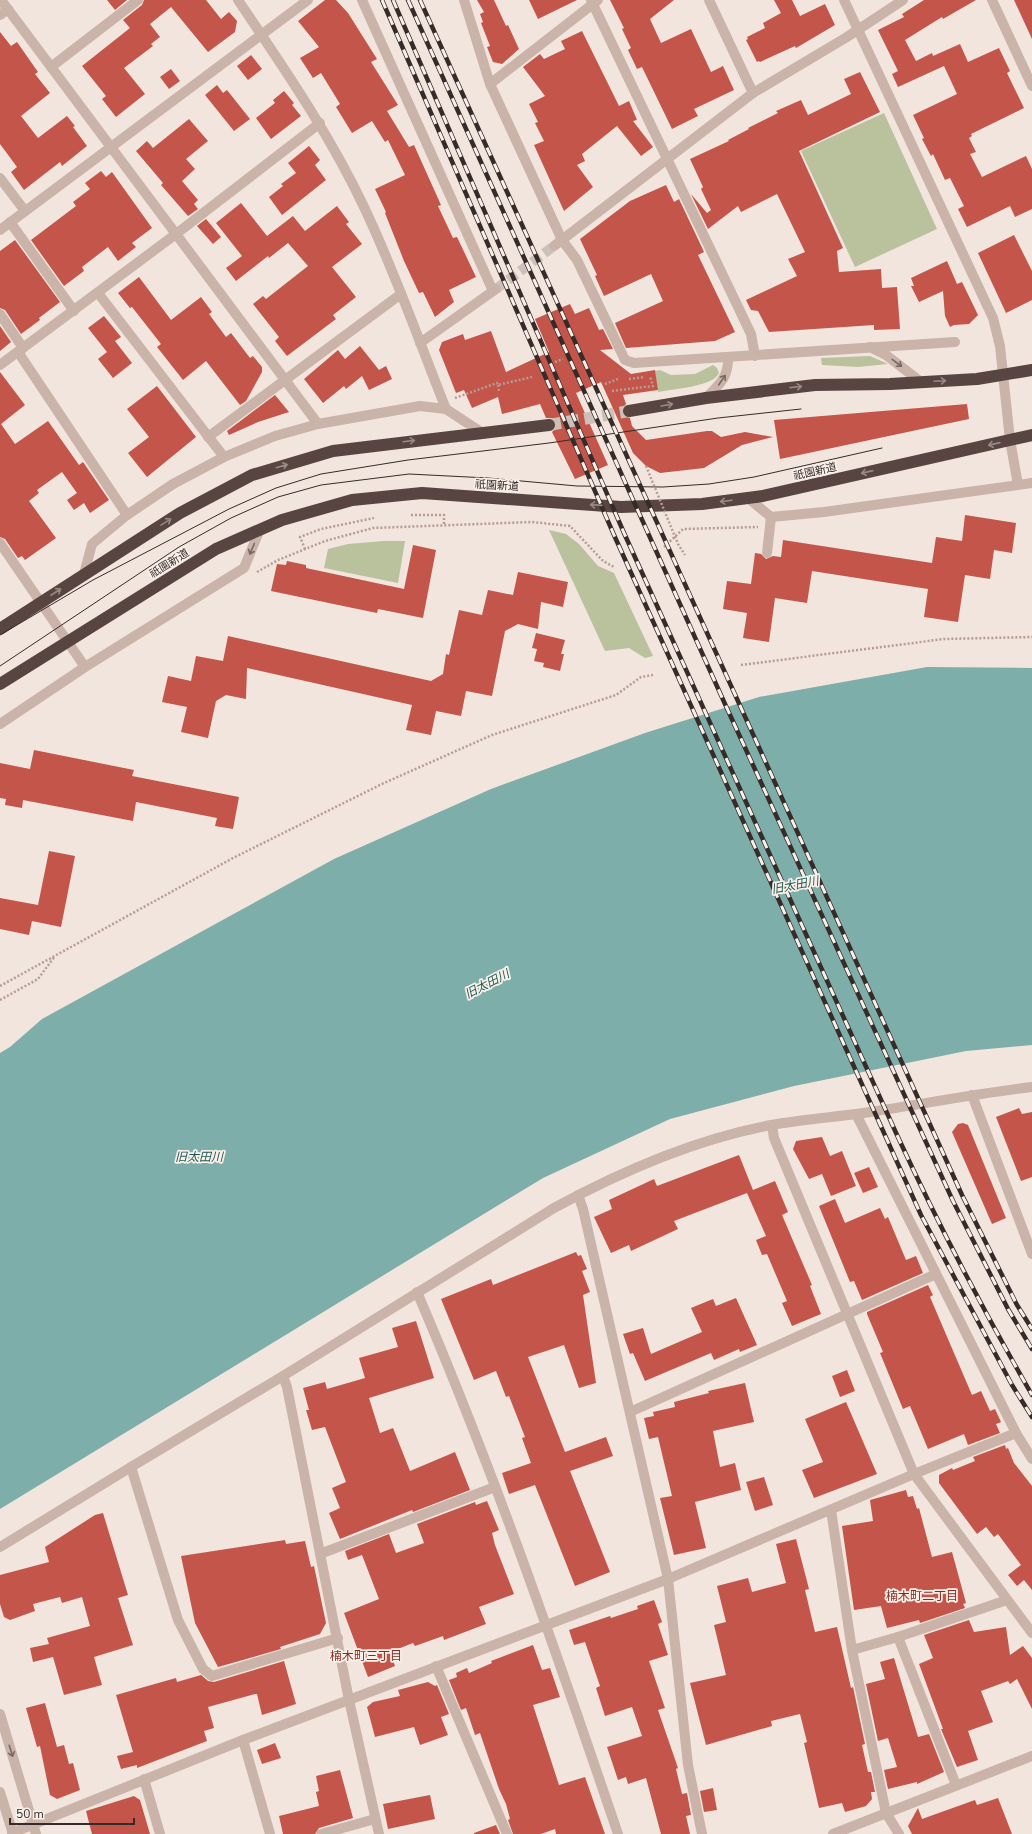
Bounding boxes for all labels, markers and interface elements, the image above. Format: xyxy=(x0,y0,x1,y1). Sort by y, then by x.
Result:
one-way arrow xyxy=(891,359,902,367)
one-way arrow xyxy=(718,375,726,386)
one-way arrow xyxy=(933,377,946,384)
one-way arrow xyxy=(789,383,802,391)
one-way arrow xyxy=(660,401,673,409)
one-way arrow xyxy=(402,437,415,445)
one-way arrow xyxy=(988,440,1001,448)
street label: 祇園新道 xyxy=(792,459,838,484)
one-way arrow xyxy=(275,462,288,469)
one-way arrow xyxy=(861,469,874,477)
street label: 祇園新道 xyxy=(475,477,519,494)
one-way arrow xyxy=(720,497,733,505)
one-way arrow xyxy=(590,502,603,509)
one-way arrow xyxy=(160,518,171,526)
one-way arrow xyxy=(248,542,255,554)
street label: 祇園新道 xyxy=(147,545,192,581)
one-way arrow xyxy=(50,588,61,596)
water label: 旧太田川 xyxy=(770,872,822,897)
water label: 旧太田川 xyxy=(462,965,514,1002)
water label: 旧太田川 xyxy=(175,1149,225,1165)
district label: 楠木町二丁目 xyxy=(886,1588,958,1604)
district label: 楠木町三丁目 xyxy=(330,1648,402,1664)
one-way arrow xyxy=(8,1745,15,1758)
scale bar xyxy=(10,1800,134,1826)
text: 50 m xyxy=(16,1806,44,1822)

